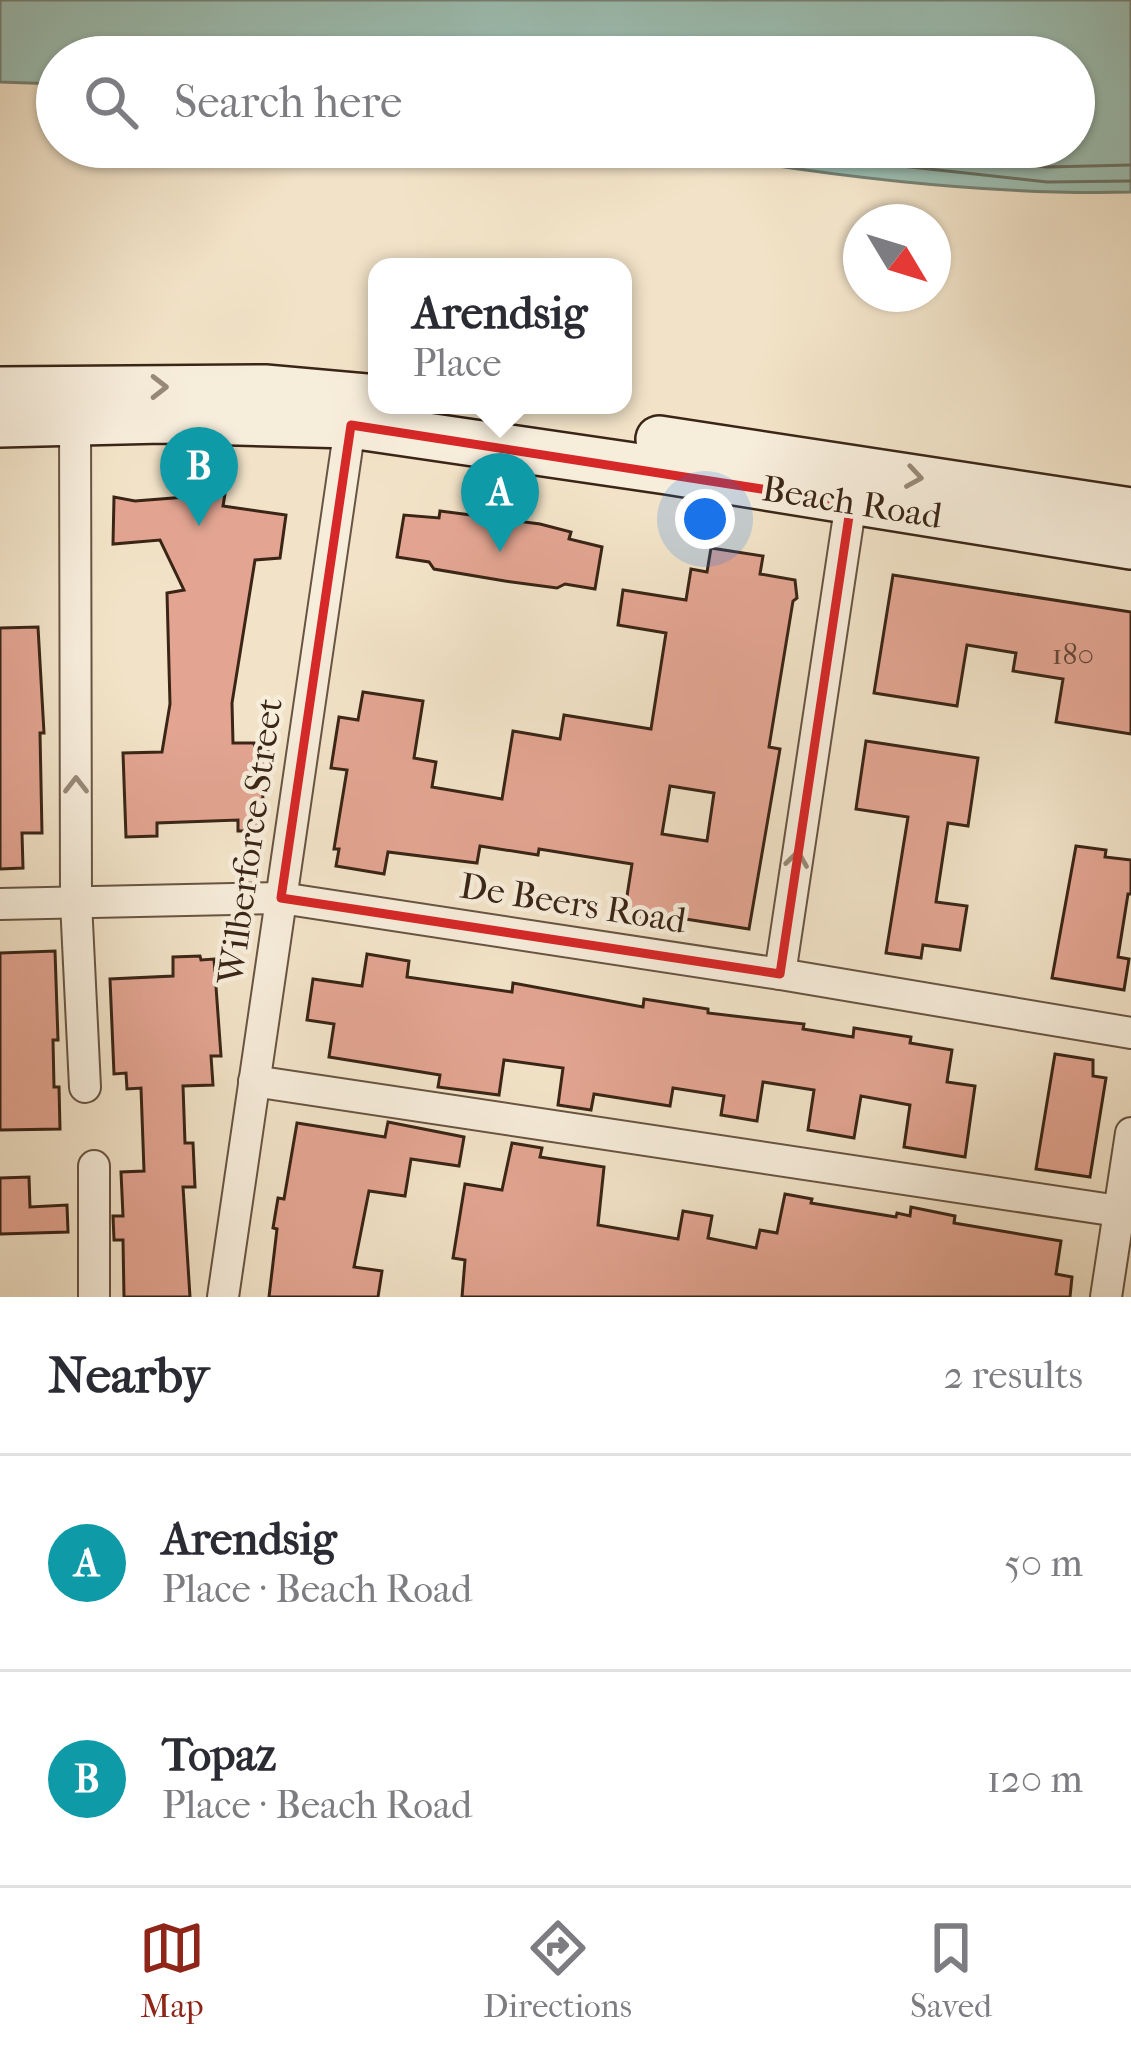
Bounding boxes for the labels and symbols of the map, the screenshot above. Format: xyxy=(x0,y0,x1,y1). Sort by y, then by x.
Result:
north arrow xyxy=(843,204,951,312)
one-way arrow xyxy=(151,374,169,400)
pin: B xyxy=(160,427,238,526)
pin: A xyxy=(461,453,539,552)
one-way arrow xyxy=(905,463,924,489)
street label: Beach Road xyxy=(759,467,945,537)
your location xyxy=(675,489,735,549)
house number: 180 xyxy=(1052,637,1094,672)
street label: Wilberforce Street xyxy=(209,695,291,988)
one-way arrow xyxy=(63,775,89,793)
one-way arrow xyxy=(784,849,809,869)
street label: De Beers Road xyxy=(457,864,690,942)

